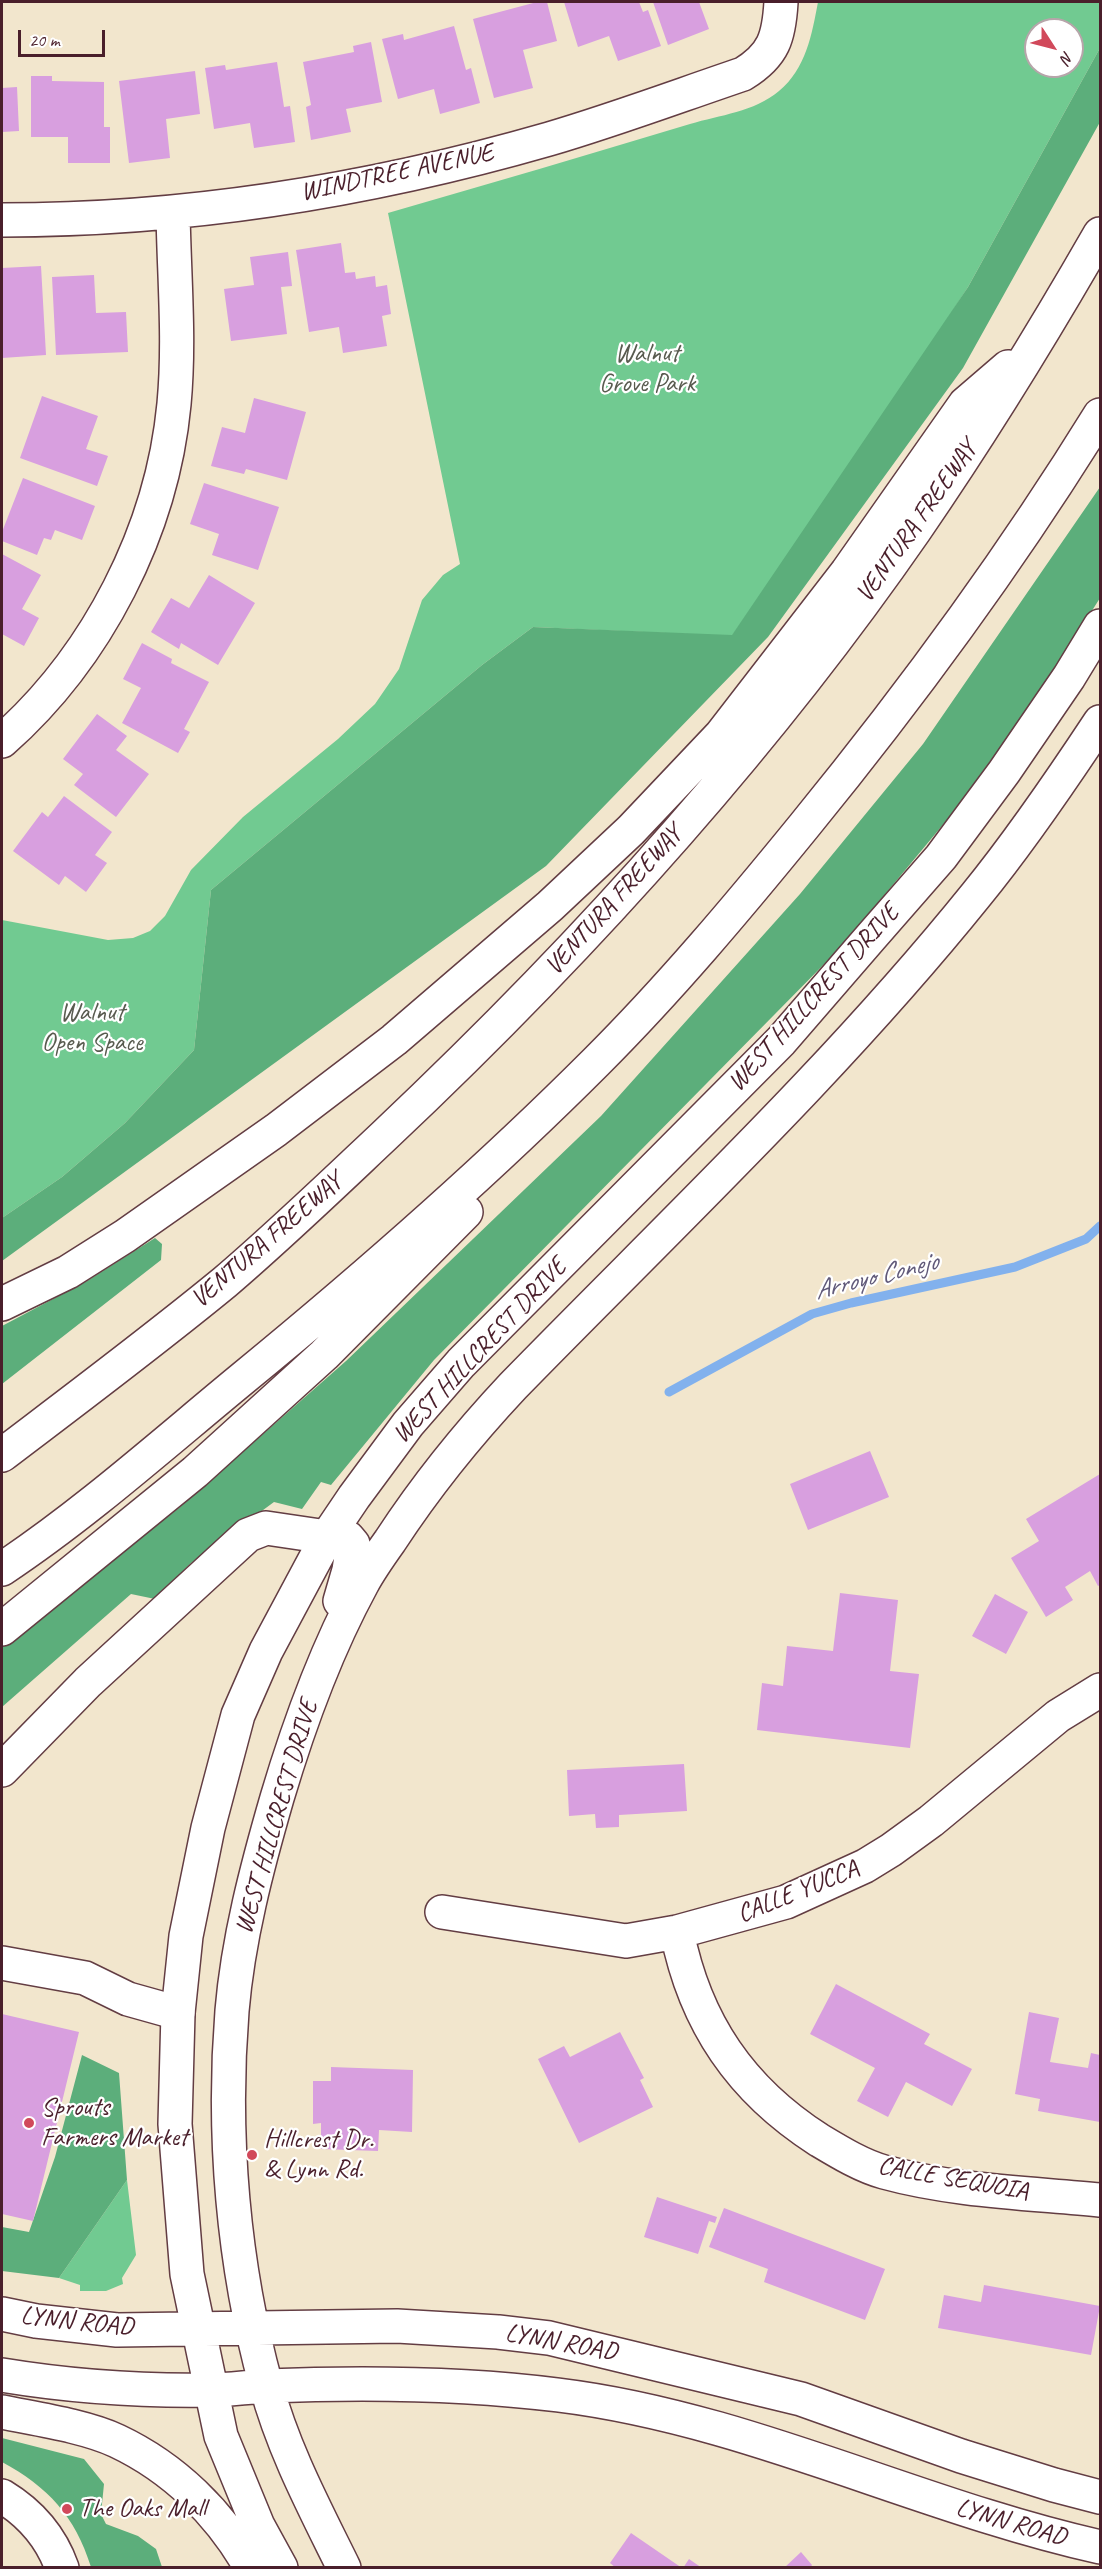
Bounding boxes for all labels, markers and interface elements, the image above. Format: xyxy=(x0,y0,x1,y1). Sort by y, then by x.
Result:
scale bar xyxy=(21,18,108,56)
north arrow xyxy=(1024,18,1084,78)
text: 20 m xyxy=(29,29,60,51)
text: N xyxy=(1056,48,1078,67)
street label: WINDTREE AVENUE xyxy=(298,137,496,209)
park label: Walnut Grove Park xyxy=(599,338,695,400)
street label: VENTURA FREEWAY xyxy=(850,435,984,609)
street label: VENTURA FREEWAY xyxy=(539,820,689,982)
street label: WEST HILLCREST DRIVE xyxy=(722,898,906,1098)
park label: Walnut Open Space xyxy=(42,997,142,1058)
street label: VENTURA FREEWAY xyxy=(185,1167,349,1315)
water label: Arroyo Conejo xyxy=(811,1246,941,1308)
street label: WEST HILLCREST DRIVE xyxy=(386,1252,574,1450)
street label: WEST HILLCREST DRIVE xyxy=(229,1697,325,1937)
street label: CALLE YUCCA xyxy=(733,1854,863,1930)
place label: Sprouts Farmers Market xyxy=(41,2092,188,2154)
marker: Sprouts Farmers Market xyxy=(22,2116,36,2130)
place label: Hillcrest Dr. & Lynn Rd. xyxy=(264,2124,374,2186)
marker: Hillcrest Dr. & Lynn Rd. xyxy=(245,2148,259,2162)
street label: CALLE SEQUOIA xyxy=(876,2150,1030,2208)
street label: LYNN ROAD xyxy=(19,2301,135,2343)
street label: LYNN ROAD xyxy=(503,2318,619,2368)
street label: LYNN ROAD xyxy=(952,2492,1070,2554)
place label: The Oaks Mall xyxy=(79,2493,206,2525)
marker: The Oaks Mall xyxy=(60,2502,74,2516)

